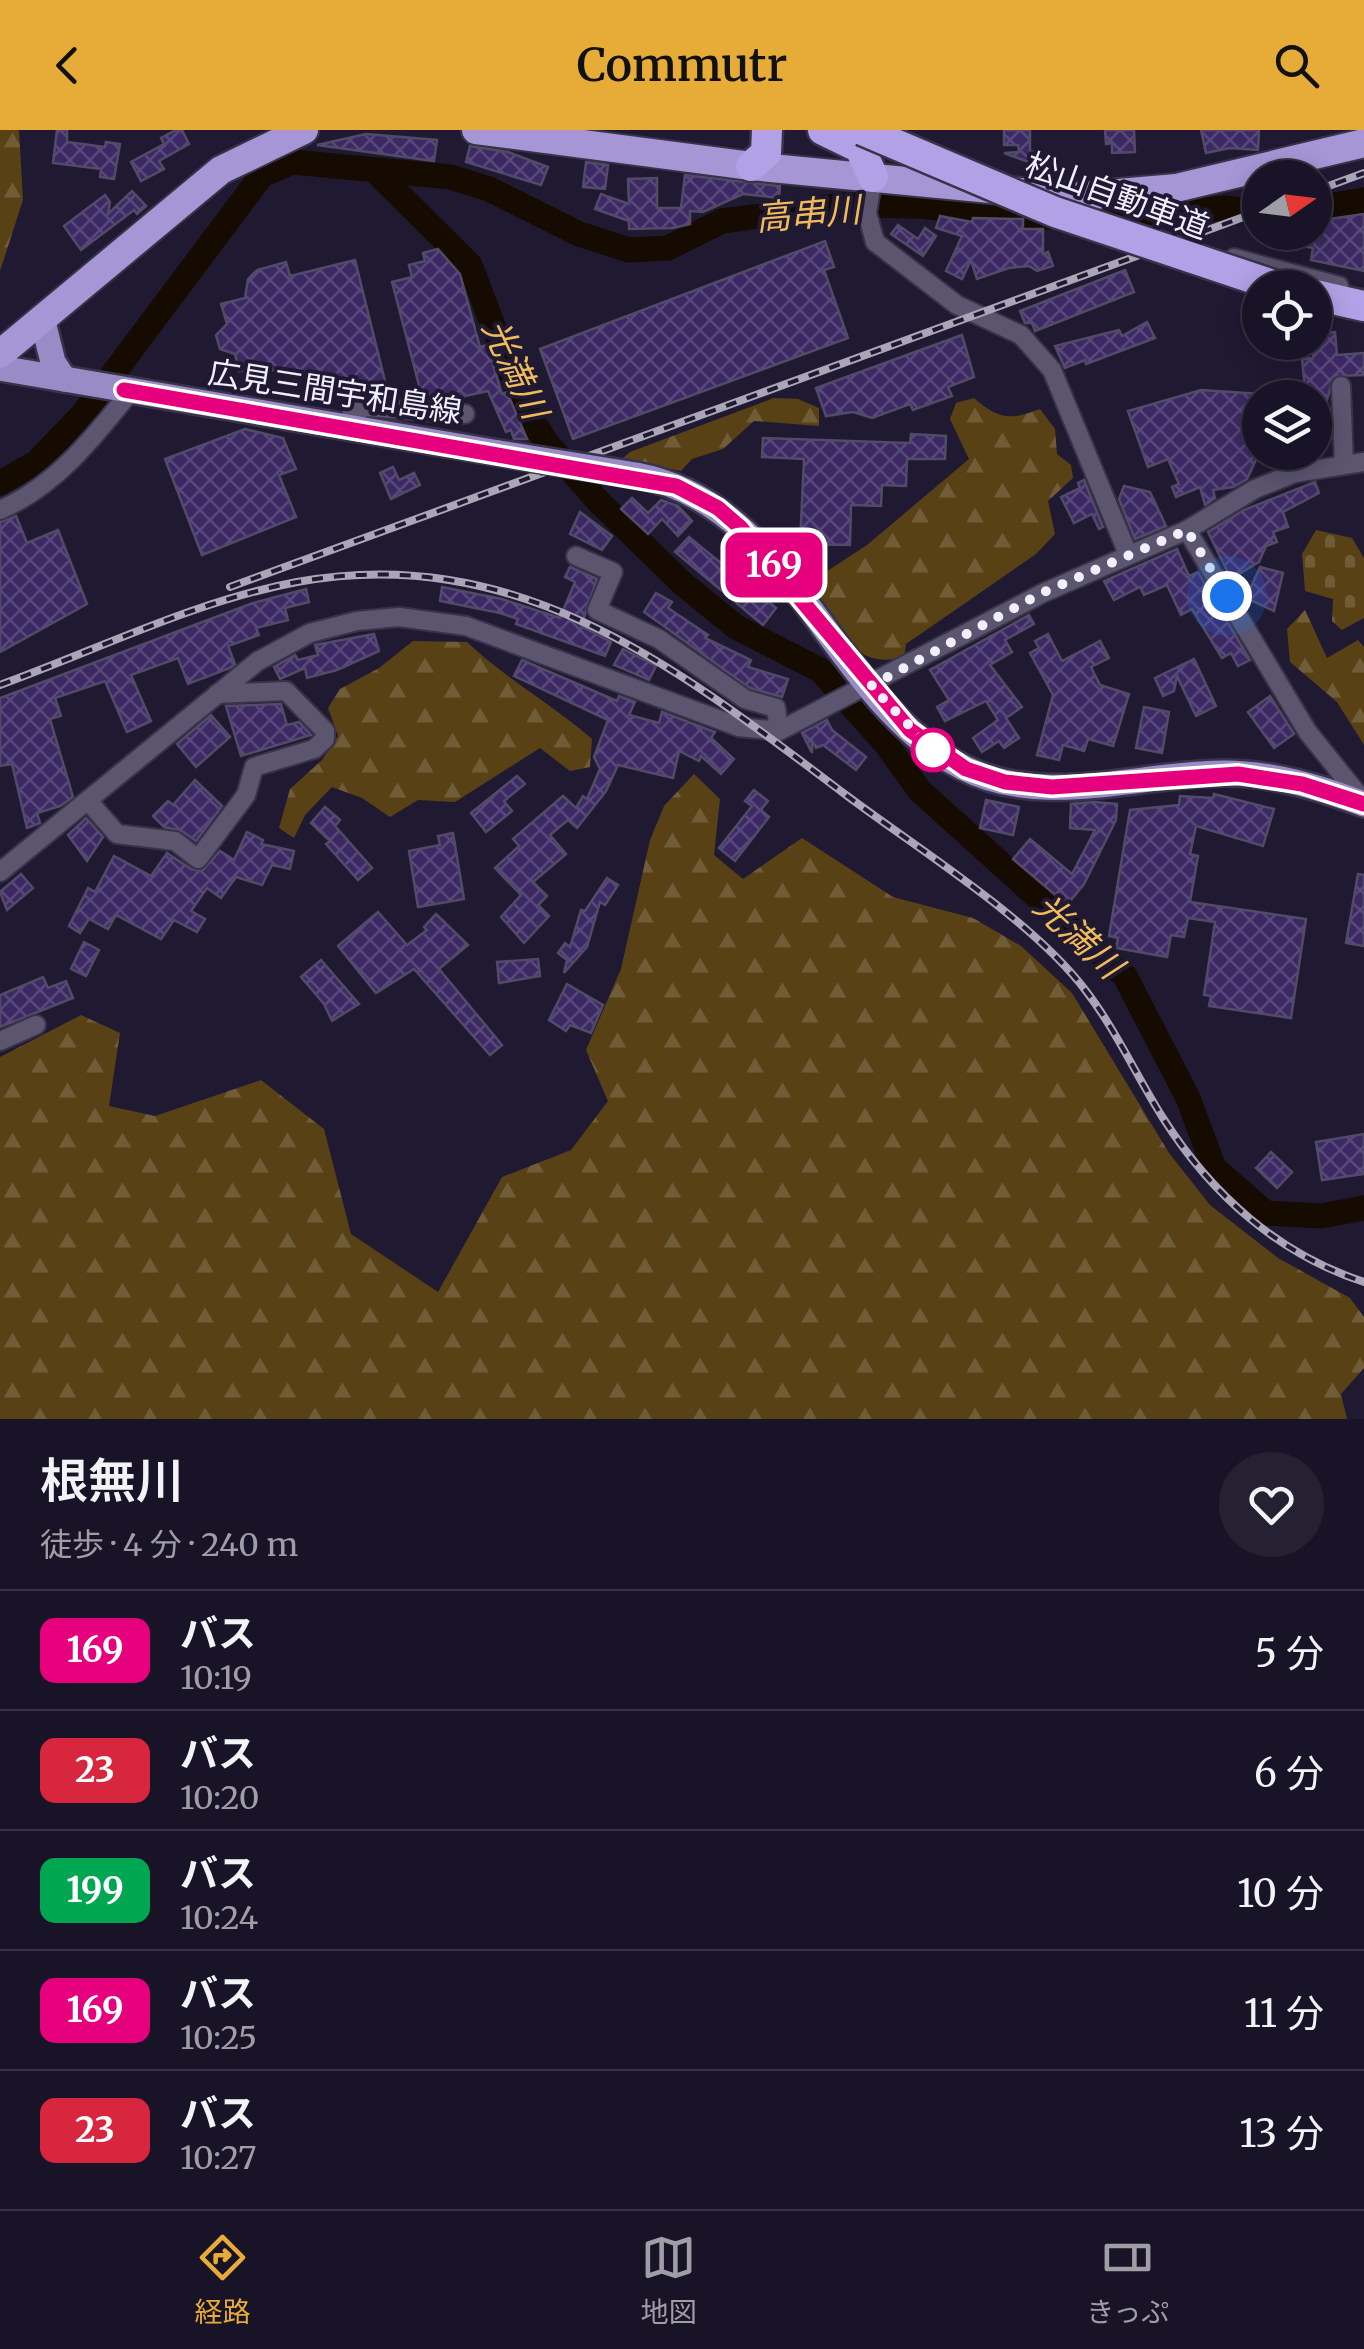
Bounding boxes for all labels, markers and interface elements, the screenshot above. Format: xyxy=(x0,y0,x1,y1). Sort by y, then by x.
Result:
text: Commutr xyxy=(577,37,787,93)
icon: back xyxy=(40,38,95,93)
icon: search xyxy=(1269,38,1324,93)
street label: 松山自動車道 xyxy=(1020,144,1214,248)
north arrow xyxy=(1242,160,1332,250)
map controls xyxy=(1242,160,1332,470)
water label: 高串川 xyxy=(754,187,866,240)
button: locate xyxy=(1242,270,1332,360)
water label: 光満川 xyxy=(473,312,559,429)
street label: 広見三間宇和島線 xyxy=(205,352,465,432)
button: layers xyxy=(1242,380,1332,470)
line badge: 169 xyxy=(716,532,832,598)
text: 169 xyxy=(745,543,803,587)
your location xyxy=(1202,571,1252,621)
unlabelled marker xyxy=(912,729,954,771)
water label: 光満川 xyxy=(1025,884,1134,991)
text: 根無川 xyxy=(40,1451,184,1511)
button: heart xyxy=(1219,1452,1324,1557)
text: 徒歩 · 4 分 · 240 m xyxy=(40,1525,298,1565)
text: バス xyxy=(180,1610,256,1657)
text: 169 xyxy=(66,1628,124,1672)
text: 5 分 xyxy=(1255,1630,1324,1677)
text: 10:19 xyxy=(180,1658,252,1698)
text: バス xyxy=(180,1730,256,1777)
text: 23 xyxy=(75,1748,115,1792)
text: 6 分 xyxy=(1254,1750,1324,1797)
text: 10:20 xyxy=(180,1778,259,1818)
text: バス xyxy=(180,1850,256,1897)
text: 199 xyxy=(66,1868,124,1912)
text: 10 分 xyxy=(1237,1870,1324,1917)
text: 10:24 xyxy=(180,1898,258,1938)
text: バス xyxy=(180,1970,256,2017)
text: 169 xyxy=(66,1988,124,2032)
text: 11 分 xyxy=(1244,1990,1324,2037)
text: 10:25 xyxy=(180,2018,257,2058)
text: バス xyxy=(180,2090,256,2137)
text: 23 xyxy=(75,2108,115,2152)
text: 13 分 xyxy=(1239,2110,1324,2157)
text: 10:27 xyxy=(180,2138,257,2178)
tab: 経路 xyxy=(195,2230,251,2330)
tab: 地図 xyxy=(641,2230,697,2330)
tab: きっぷ xyxy=(1086,2230,1169,2330)

